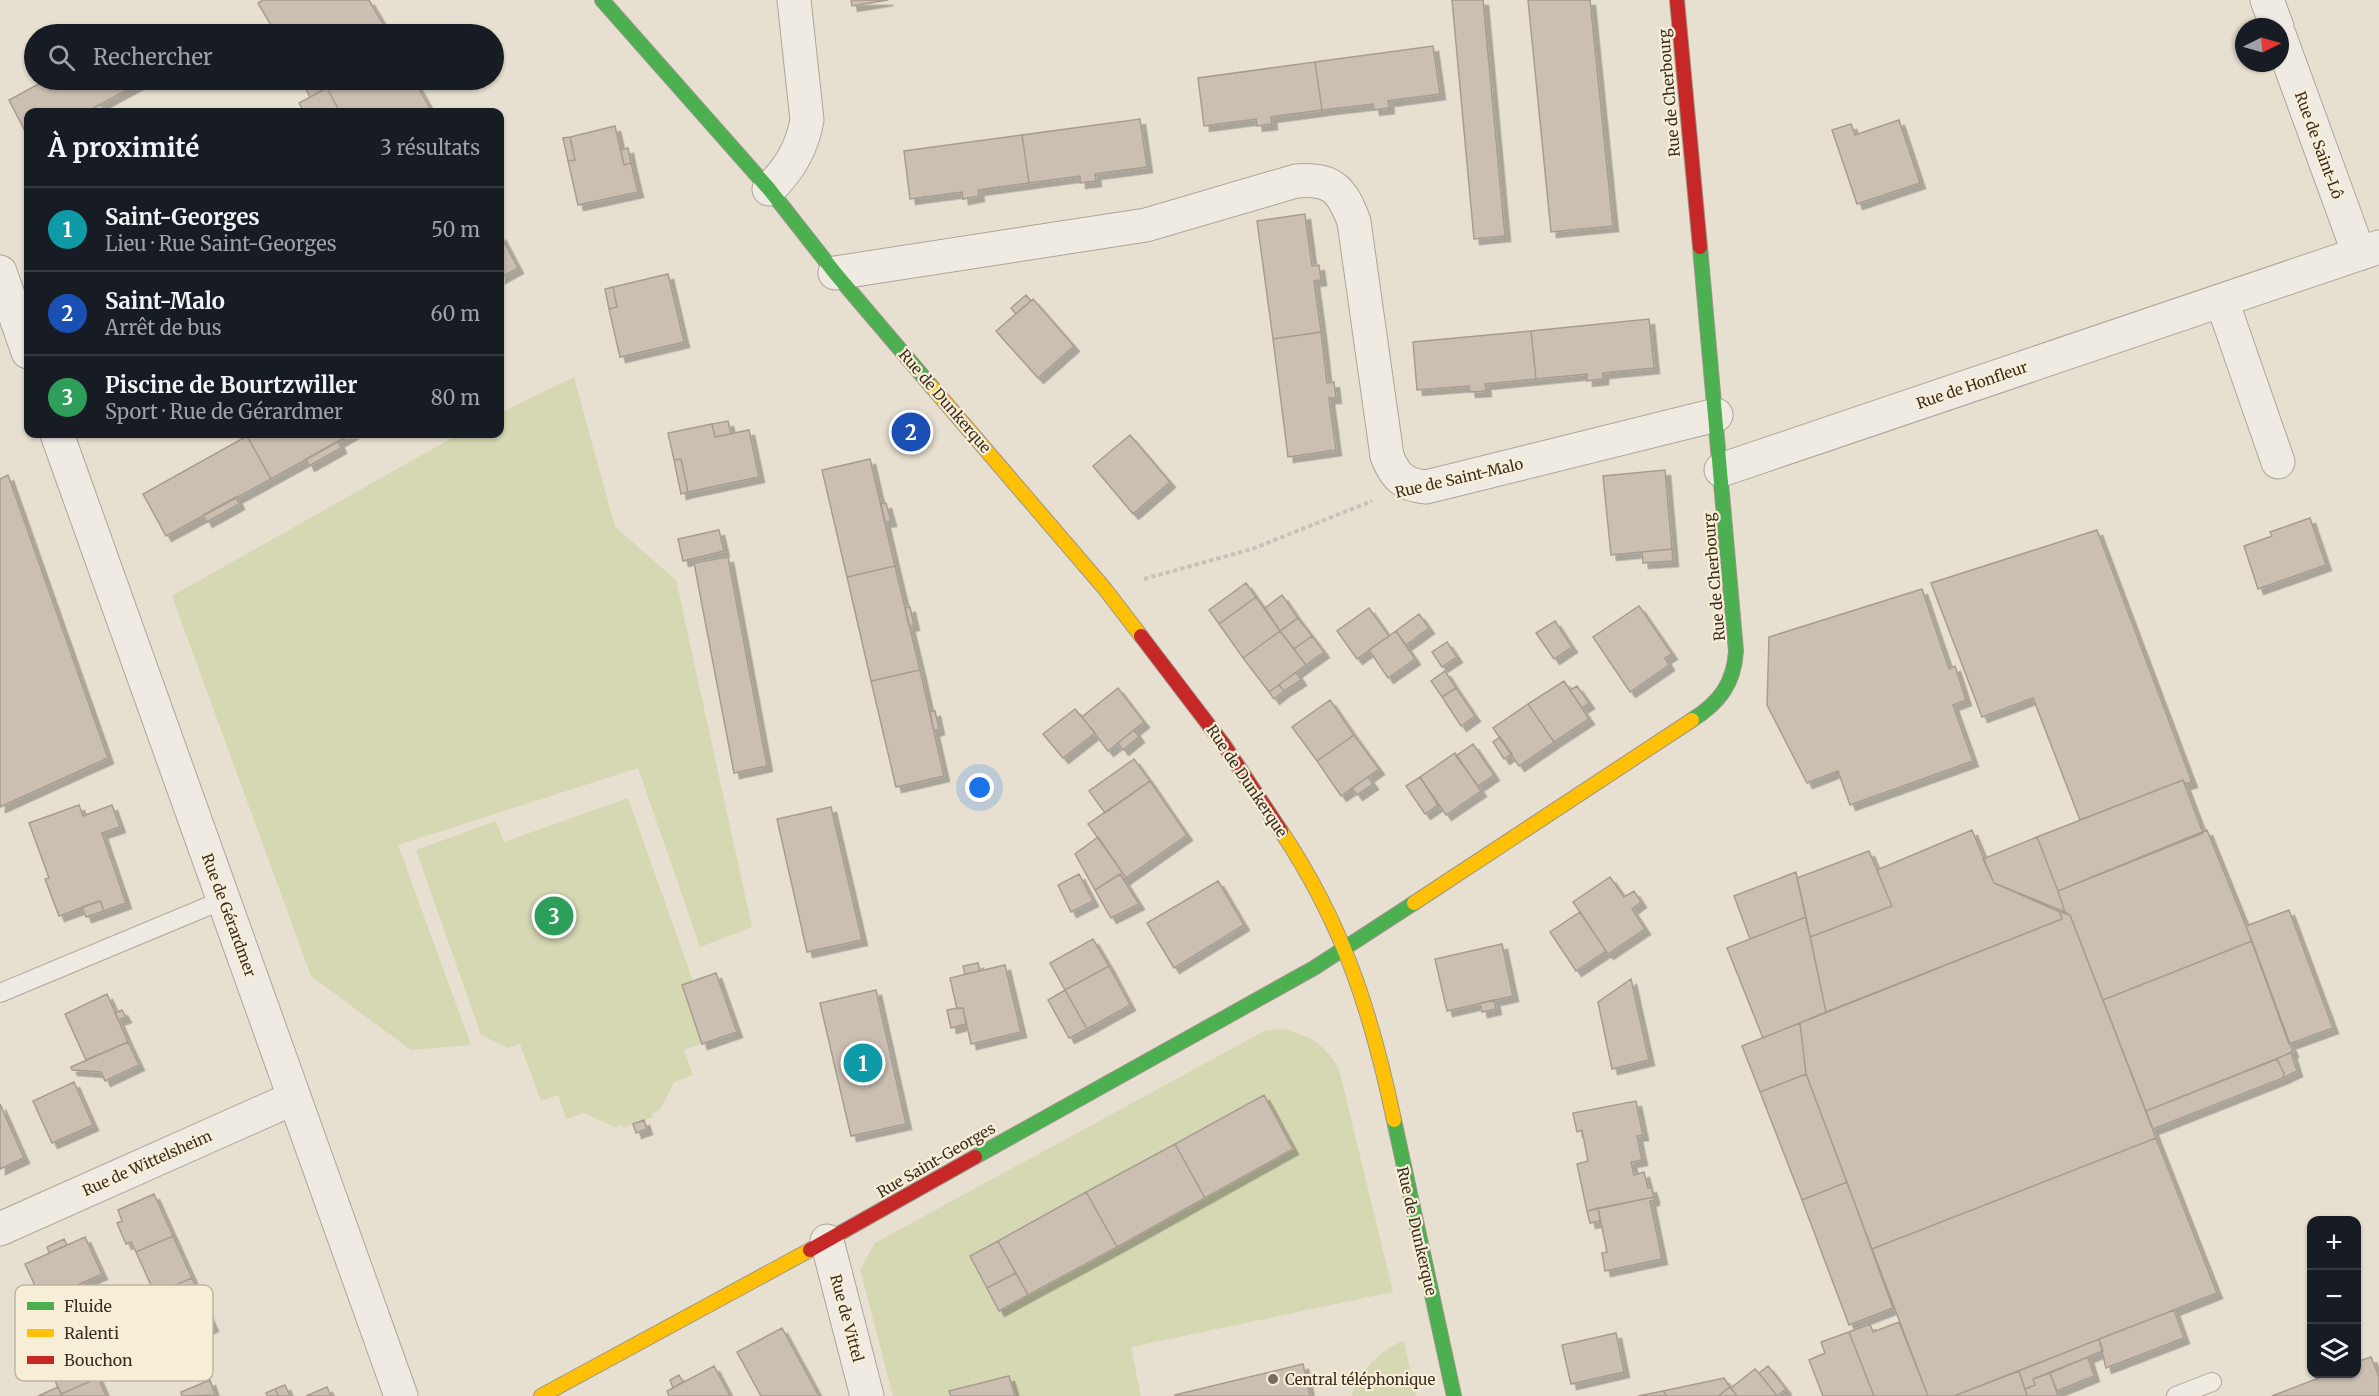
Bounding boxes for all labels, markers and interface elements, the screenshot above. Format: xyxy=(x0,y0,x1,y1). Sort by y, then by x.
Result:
north arrow xyxy=(2235,18,2289,72)
search box xyxy=(24,24,504,90)
street label: Rue de Cherbourg xyxy=(1654,28,1684,158)
icon: search xyxy=(45,41,78,74)
text: Rechercher xyxy=(93,43,213,71)
street label: Rue de Saint-Lô xyxy=(2291,89,2347,202)
text: À proximité xyxy=(48,131,199,164)
text: 3 résultats xyxy=(380,135,480,160)
text: Saint-Georges xyxy=(105,203,260,231)
text: 1 xyxy=(63,217,72,242)
text: 50 m xyxy=(431,217,480,242)
text: Lieu · Rue Saint-Georges xyxy=(105,231,337,256)
text: Saint-Malo xyxy=(105,287,225,315)
text: 2 xyxy=(62,301,73,326)
text: 60 m xyxy=(430,301,480,326)
text: Arrêt de bus xyxy=(105,315,221,340)
street label: Rue de Dunkerque xyxy=(895,345,995,457)
street label: Rue de Honfleur xyxy=(1914,357,2030,413)
text: Piscine de Bourtzwiller xyxy=(105,371,357,399)
text: 3 xyxy=(62,385,73,410)
text: 80 m xyxy=(431,385,480,410)
text: Sport · Rue de Gérardmer xyxy=(105,399,343,424)
pin: 2 xyxy=(892,410,930,454)
street label: Rue de Saint-Malo xyxy=(1393,454,1525,502)
street label: Rue de Cherbourg xyxy=(1699,512,1729,642)
street label: Rue de Dunkerque xyxy=(1202,721,1292,841)
your location xyxy=(965,773,994,802)
street label: Rue de Gérardmer xyxy=(198,851,260,980)
pin: 3 xyxy=(534,894,574,938)
pin: 1 xyxy=(844,1040,882,1086)
street label: Rue Saint-Georges xyxy=(873,1118,999,1202)
street label: Rue de Wittelsheim xyxy=(79,1126,215,1200)
street label: Rue de Dunkerque xyxy=(1393,1165,1441,1297)
map controls xyxy=(2307,1216,2361,1378)
button: + xyxy=(2307,1216,2361,1270)
button: − xyxy=(2307,1270,2361,1324)
street label: Rue de Vittel xyxy=(826,1272,868,1364)
legend xyxy=(15,1285,213,1381)
text: Fluide xyxy=(64,1296,112,1316)
text: Ralenti xyxy=(64,1323,119,1343)
button: layers xyxy=(2307,1324,2361,1378)
text: Bouchon xyxy=(64,1350,133,1370)
place label: Central téléphonique xyxy=(1285,1370,1435,1389)
marker: Central téléphonique xyxy=(1266,1372,1280,1386)

